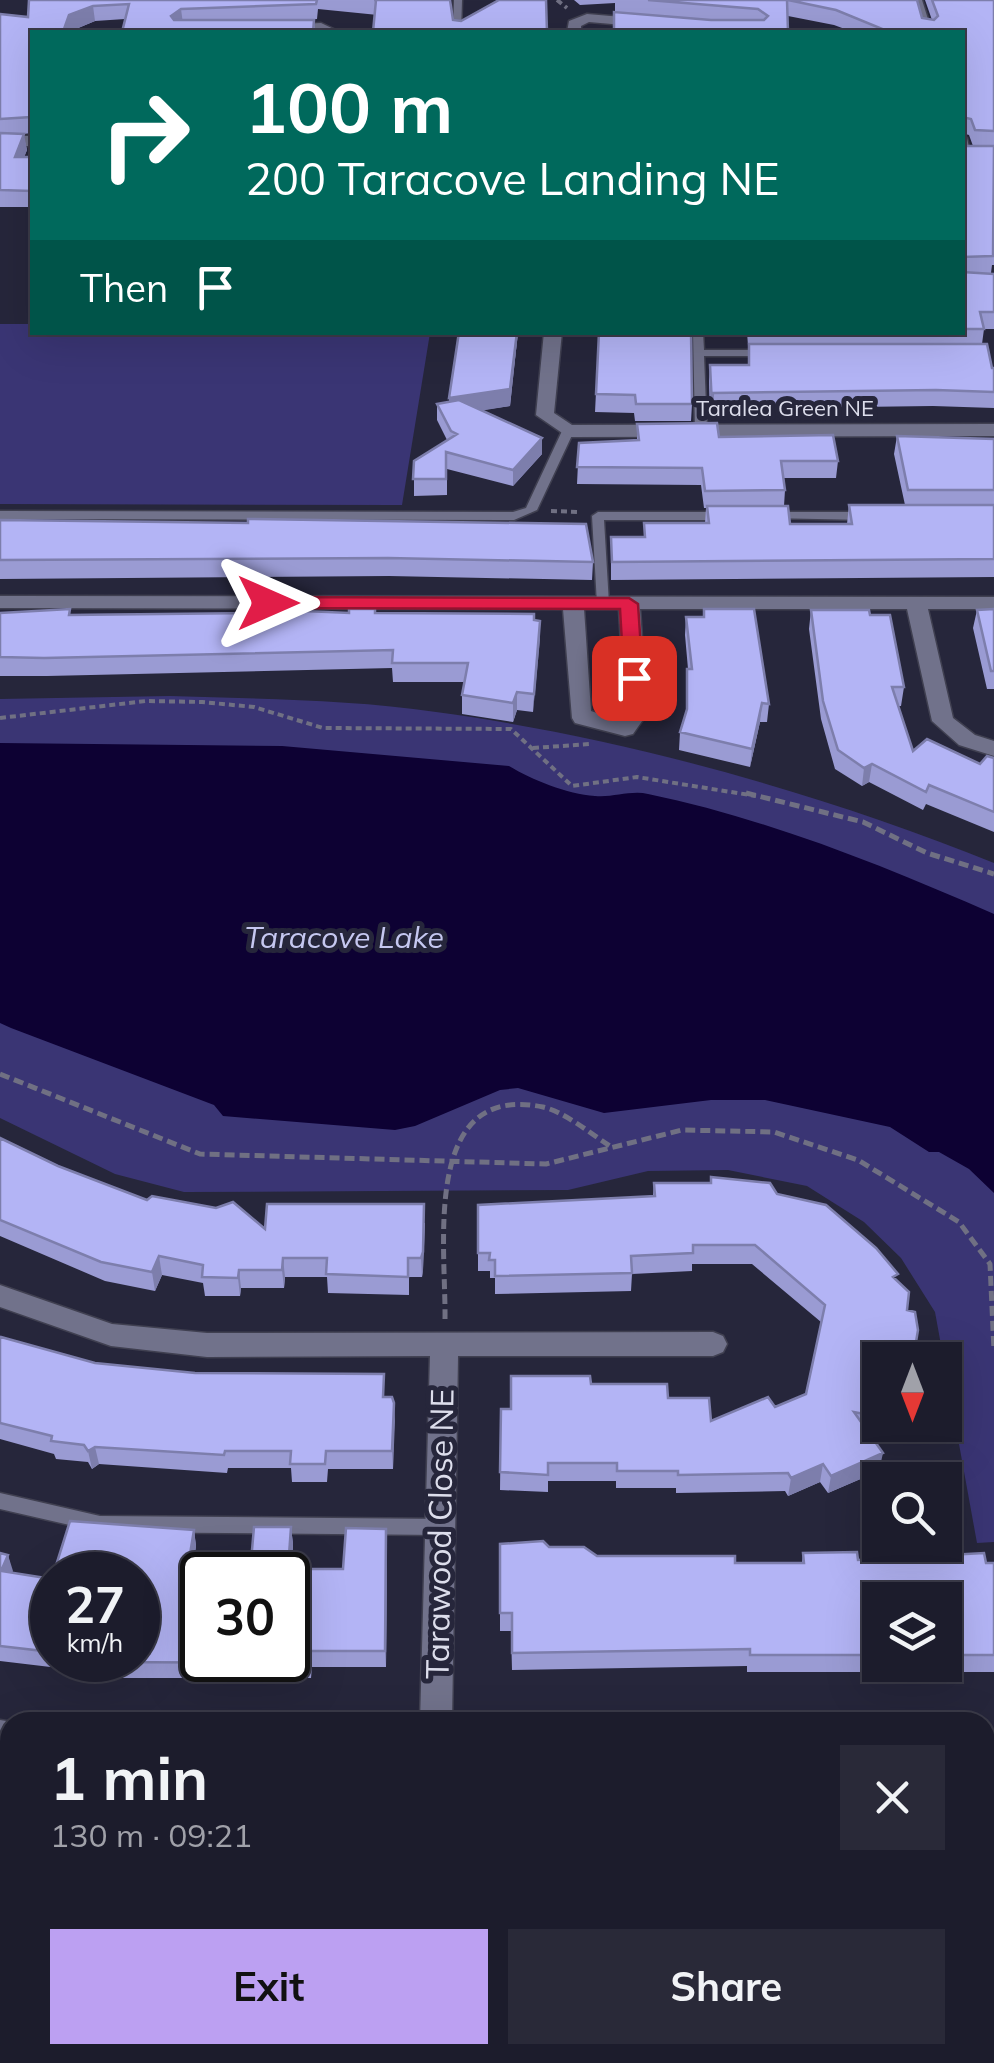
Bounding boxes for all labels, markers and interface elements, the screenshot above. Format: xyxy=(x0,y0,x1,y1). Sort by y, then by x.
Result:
text: 100 m xyxy=(245,63,453,151)
icon: right xyxy=(80,70,210,200)
text: 200 Taracove Landing NE xyxy=(245,150,780,206)
icon: arrive xyxy=(188,260,243,315)
text: Then xyxy=(80,264,168,312)
street label: Taralea Green NE xyxy=(696,394,874,422)
position arrow xyxy=(216,551,320,655)
pin xyxy=(592,636,677,721)
icon: arrive xyxy=(607,651,662,706)
water label: Taracove Lake xyxy=(244,918,444,956)
north arrow xyxy=(862,1342,962,1442)
map controls xyxy=(862,1342,962,1682)
street label: Tarawood Close NE xyxy=(416,1388,462,1680)
button: search xyxy=(862,1462,962,1562)
speed limit sign: 30 xyxy=(180,1552,310,1682)
text: 27 xyxy=(65,1573,125,1636)
button: layers xyxy=(862,1582,962,1682)
text: km/h xyxy=(67,1627,123,1658)
text: 1 min xyxy=(50,1740,208,1815)
button: close xyxy=(840,1745,945,1850)
text: 130 m · 09:21 xyxy=(50,1815,252,1855)
button: Exit xyxy=(50,1929,488,2044)
button: Share xyxy=(508,1929,945,2044)

